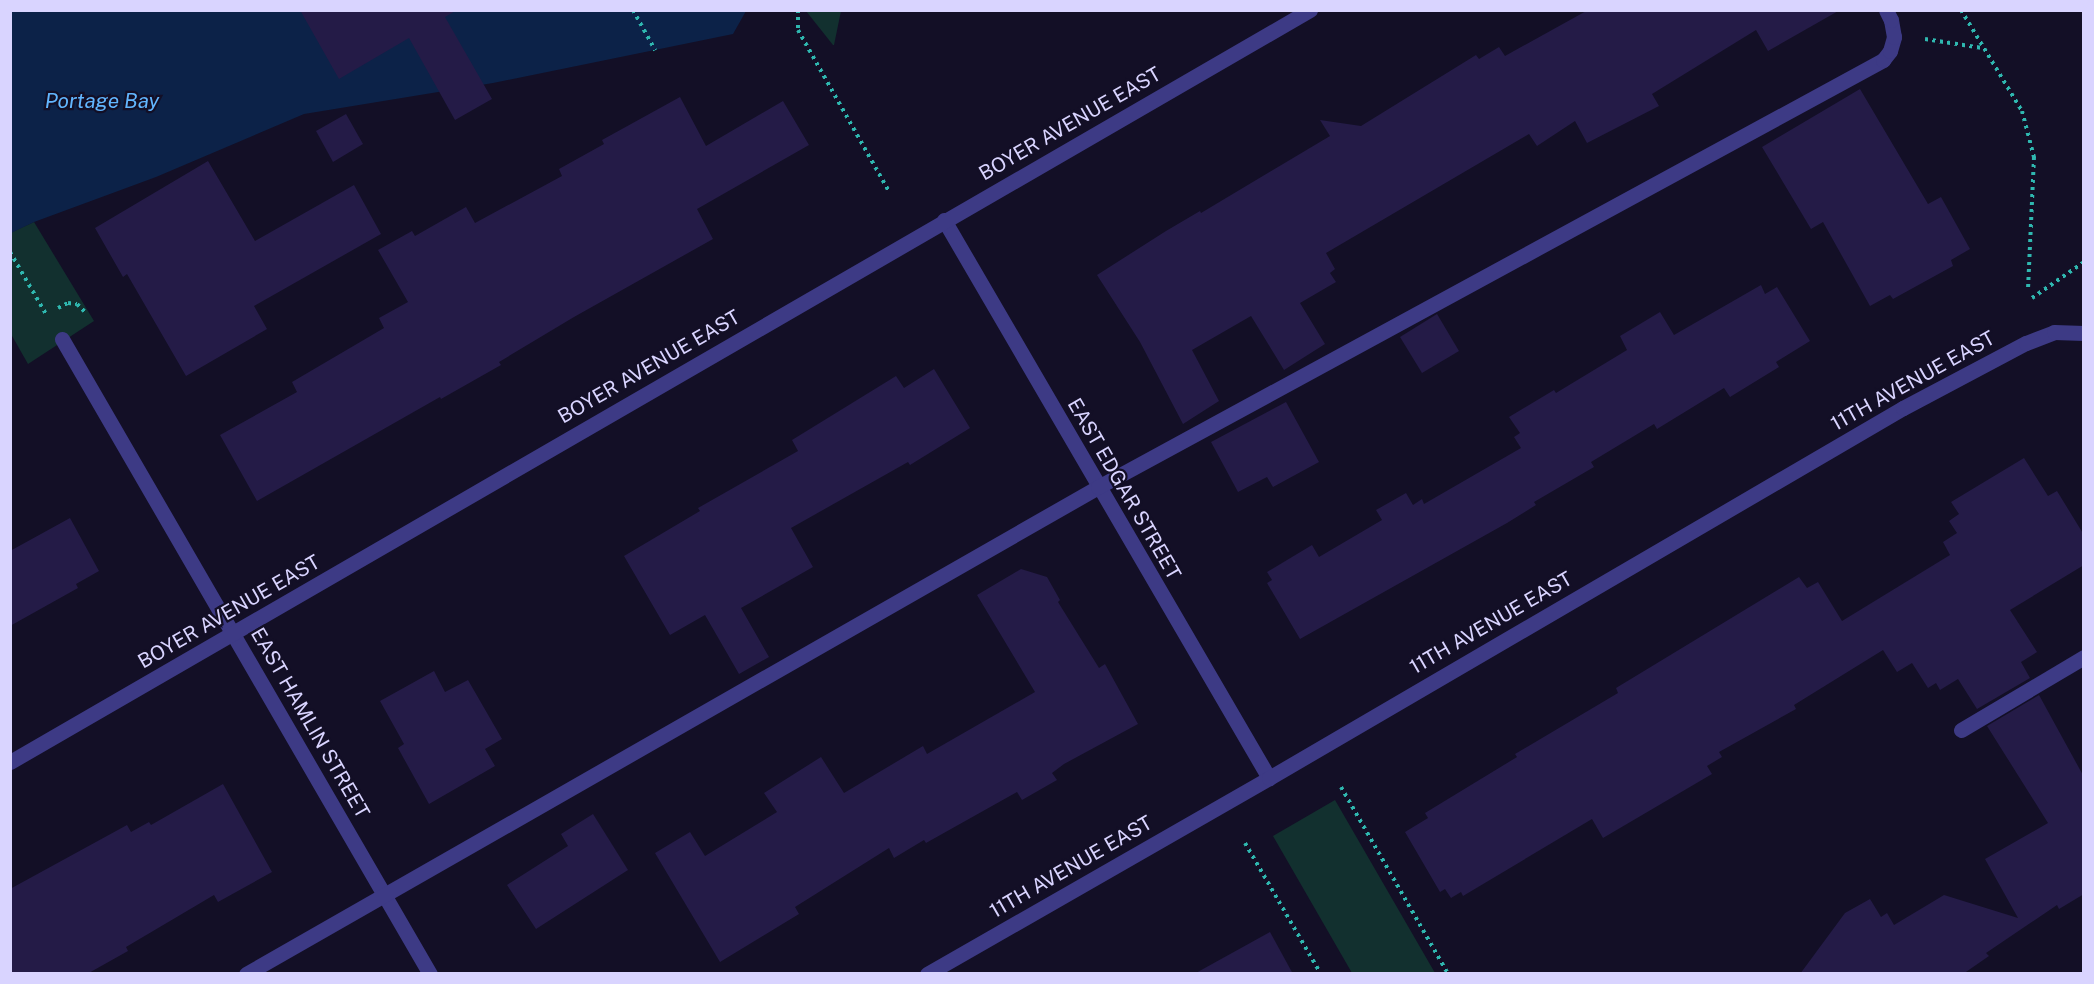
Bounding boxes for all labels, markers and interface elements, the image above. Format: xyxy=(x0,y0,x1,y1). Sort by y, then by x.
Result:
street label: BOYER AVENUE EAST xyxy=(975,62,1165,186)
water label: Portage Bay xyxy=(45,88,159,114)
street label: BOYER AVENUE EAST xyxy=(554,305,744,429)
street label: 11TH AVENUE EAST xyxy=(1827,326,1999,436)
street label: EAST EDGAR STREET xyxy=(1062,394,1186,584)
street label: BOYER AVENUE EAST xyxy=(134,550,324,674)
street label: 11TH AVENUE EAST xyxy=(1405,567,1577,679)
street label: EAST HAMLIN STREET xyxy=(246,623,374,823)
street label: 11TH AVENUE EAST xyxy=(985,811,1157,923)

